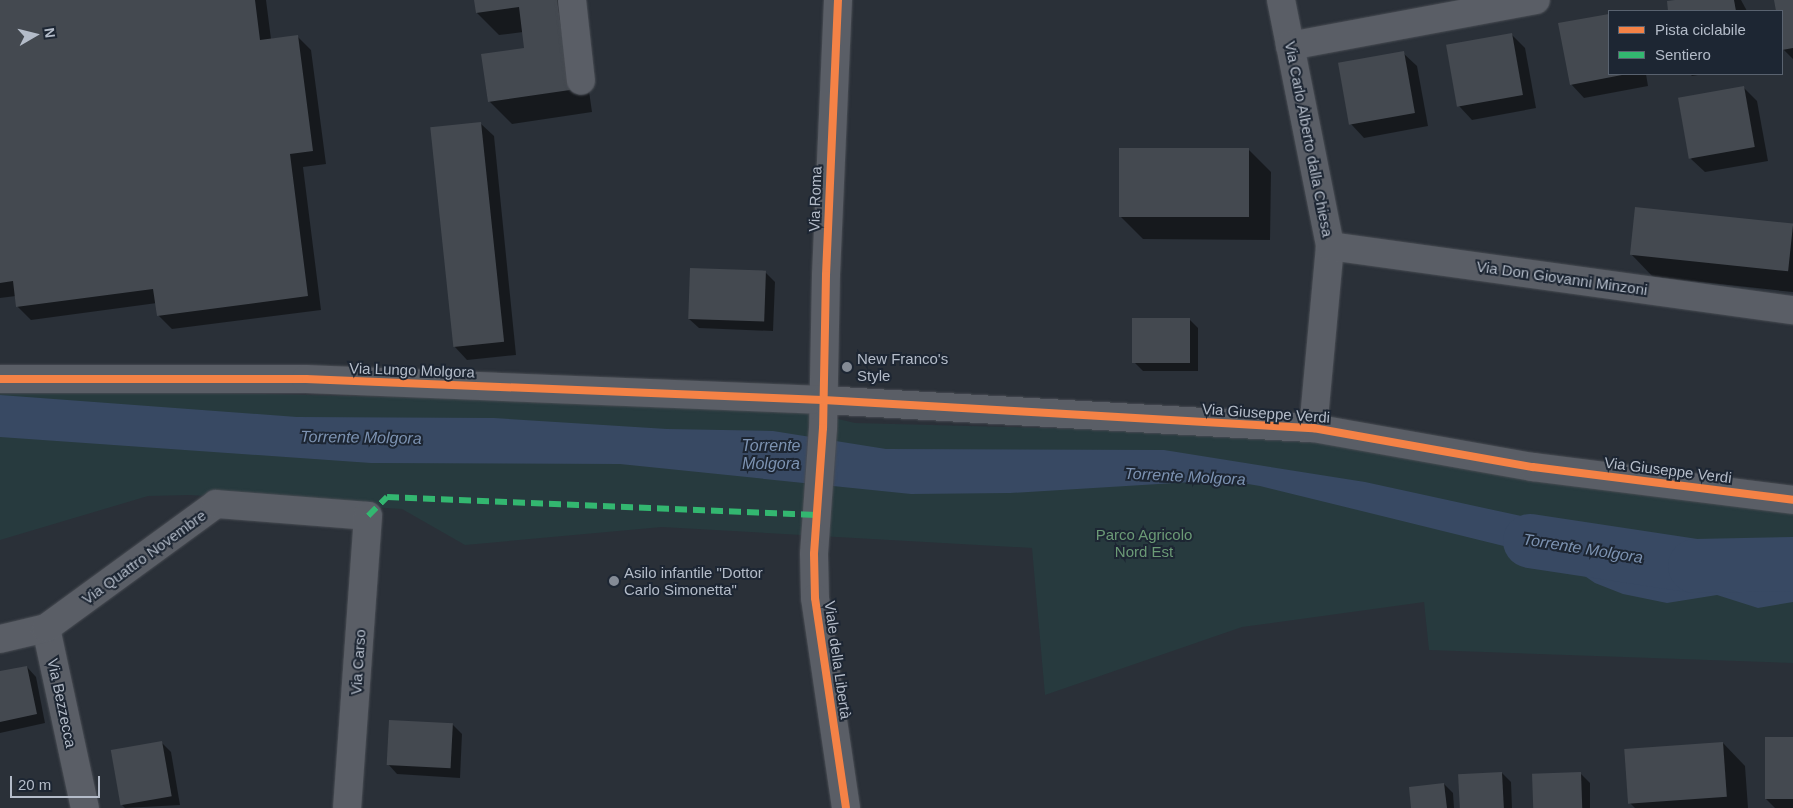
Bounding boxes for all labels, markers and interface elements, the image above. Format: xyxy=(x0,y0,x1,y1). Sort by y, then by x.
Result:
north arrow xyxy=(10,10,60,60)
legend xyxy=(1608,10,1783,75)
text: Pista ciclabile xyxy=(1655,21,1746,38)
text: N xyxy=(41,27,58,39)
street label: Via Carlo Alberto dalla Chiesa xyxy=(1281,39,1337,239)
text: Sentiero xyxy=(1655,46,1711,63)
street label: Via Roma xyxy=(805,166,825,232)
street label: Via Don Giovanni Minzoni xyxy=(1475,257,1649,299)
place label: New Franco's Style xyxy=(857,349,948,384)
street label: Via Lungo Molgora xyxy=(349,359,475,381)
marker: New Franco's Style xyxy=(841,361,853,373)
street label: Via Giuseppe Verdi xyxy=(1201,400,1331,426)
water label: Torrente Molgora xyxy=(300,427,422,449)
water label: Torrente Molgora xyxy=(741,436,800,474)
street label: Via Giuseppe Verdi xyxy=(1603,453,1733,487)
water label: Torrente Molgora xyxy=(1124,464,1246,490)
street label: Via Quattro Novembre xyxy=(78,506,210,608)
park label: Parco Agricolo Nord Est xyxy=(1095,525,1193,560)
water label: Torrente Molgora xyxy=(1522,530,1644,568)
place label: Asilo infantile "Dottor Carlo Simonetta" xyxy=(624,563,763,598)
marker: Asilo infantile "Dottor Carlo Simonetta" xyxy=(608,575,620,587)
street label: Viale della Libertà xyxy=(821,600,855,720)
street label: Via Carso xyxy=(347,629,369,695)
street label: Via Bezzecca xyxy=(44,657,80,749)
scale bar xyxy=(12,766,102,798)
text: 20 m xyxy=(18,776,51,793)

